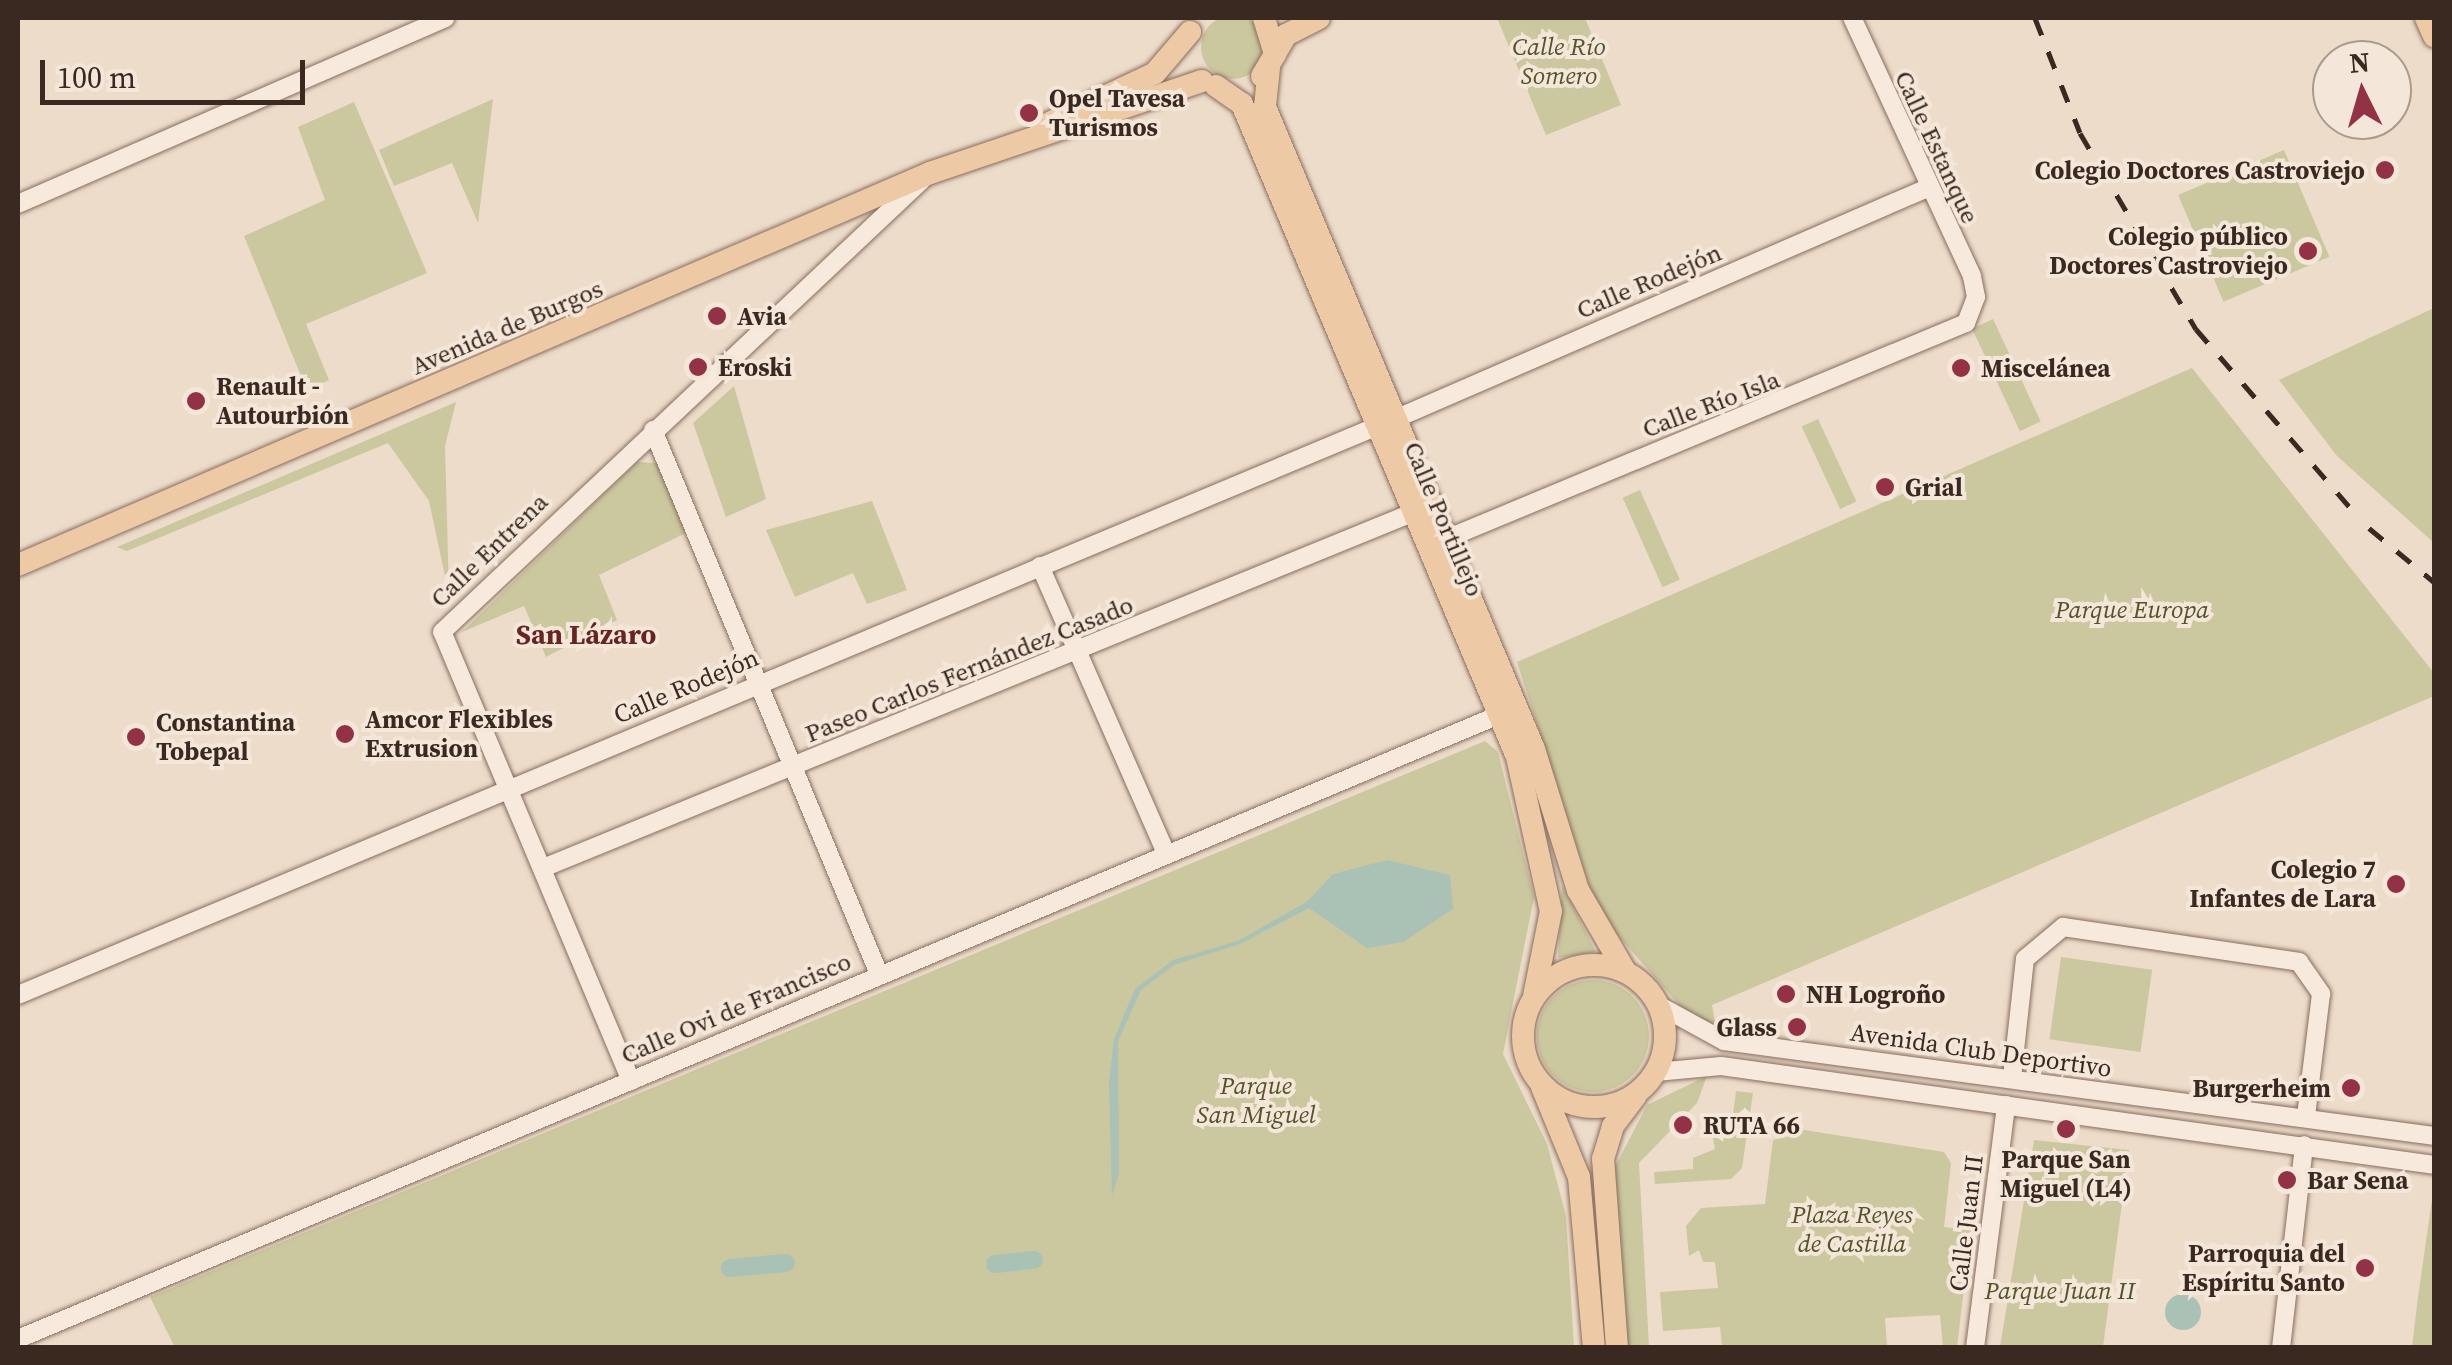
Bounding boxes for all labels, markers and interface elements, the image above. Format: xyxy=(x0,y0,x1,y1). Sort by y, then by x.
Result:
park label: Calle Río Somero xyxy=(1512,32,1606,91)
scale bar xyxy=(45,40,310,102)
north arrow xyxy=(2312,40,2412,140)
text: N xyxy=(2348,42,2371,82)
text: 100 m xyxy=(57,57,136,98)
street label: Calle Estanque xyxy=(1889,66,1985,228)
place label: Opel Tavesa Turismos xyxy=(1049,84,1185,143)
marker: Opel Tavesa Turismos xyxy=(1018,102,1040,124)
place label: Colegio Doctores Castroviejo xyxy=(2035,155,2365,185)
marker: Colegio Doctores Castroviejo xyxy=(2374,159,2396,181)
place label: Colegio público Doctores Castroviejo xyxy=(2049,222,2288,281)
street label: Calle Rodejón xyxy=(1572,237,1726,325)
marker: Colegio público Doctores Castroviejo xyxy=(2297,240,2319,262)
street label: Avenida de Burgos xyxy=(407,273,607,381)
place label: Avia xyxy=(737,301,787,331)
marker: Avia xyxy=(706,305,728,327)
place label: Eroski xyxy=(718,352,792,382)
place label: Miscelánea xyxy=(1981,353,2111,383)
marker: Eroski xyxy=(687,356,709,378)
marker: Miscelánea xyxy=(1950,357,1972,379)
street label: Calle Río Isla xyxy=(1638,364,1784,444)
place label: Renault - Autourbión xyxy=(216,372,349,431)
marker: Renault - Autourbión xyxy=(185,390,207,412)
street label: Calle Portillejo xyxy=(1398,437,1490,601)
place label: Grial xyxy=(1905,472,1963,502)
marker: Grial xyxy=(1874,476,1896,498)
street label: Calle Entrena xyxy=(424,487,554,613)
street label: Paseo Carlos Fernández Casado xyxy=(801,589,1137,749)
park label: Parque Europa xyxy=(2055,594,2209,624)
district label: San Lázaro xyxy=(516,617,656,651)
street label: Calle Rodejón xyxy=(609,642,763,730)
place label: Amcor Flexibles Extrusion xyxy=(365,705,553,764)
place label: Constantina Tobepal xyxy=(156,708,295,767)
marker: Amcor Flexibles Extrusion xyxy=(334,723,356,745)
marker: Constantina Tobepal xyxy=(125,726,147,748)
place label: Colegio 7 Infantes de Lara xyxy=(2189,855,2376,914)
marker: Colegio 7 Infantes de Lara xyxy=(2385,873,2407,895)
street label: Calle Ovi de Francisco xyxy=(617,946,855,1070)
place label: NH Logroño xyxy=(1806,979,1945,1009)
marker: NH Logroño xyxy=(1775,983,1797,1005)
place label: Glass xyxy=(1716,1012,1777,1042)
marker: Glass xyxy=(1786,1016,1808,1038)
street label: Avenida Club Deportivo xyxy=(1848,1017,2114,1083)
park label: Parque San Miguel xyxy=(1196,1071,1316,1130)
place label: Burgerheim xyxy=(2192,1073,2331,1103)
marker: Burgerheim xyxy=(2340,1077,2362,1099)
place label: RUTA 66 xyxy=(1703,1110,1800,1140)
marker: RUTA 66 xyxy=(1672,1114,1694,1136)
marker: Parque San Miguel (L4) xyxy=(2055,1118,2077,1140)
place label: Parque San Miguel (L4) xyxy=(2000,1145,2132,1204)
street label: Calle Juan II xyxy=(1943,1153,1989,1293)
place label: Bar Sena xyxy=(2307,1165,2409,1195)
marker: Bar Sena xyxy=(2276,1169,2298,1191)
park label: Plaza Reyes de Castilla xyxy=(1791,1200,1913,1259)
place label: Parroquia del Espíritu Santo xyxy=(2182,1239,2345,1298)
marker: Parroquia del Espíritu Santo xyxy=(2354,1257,2376,1279)
park label: Parque Juan II xyxy=(1985,1275,2135,1305)

